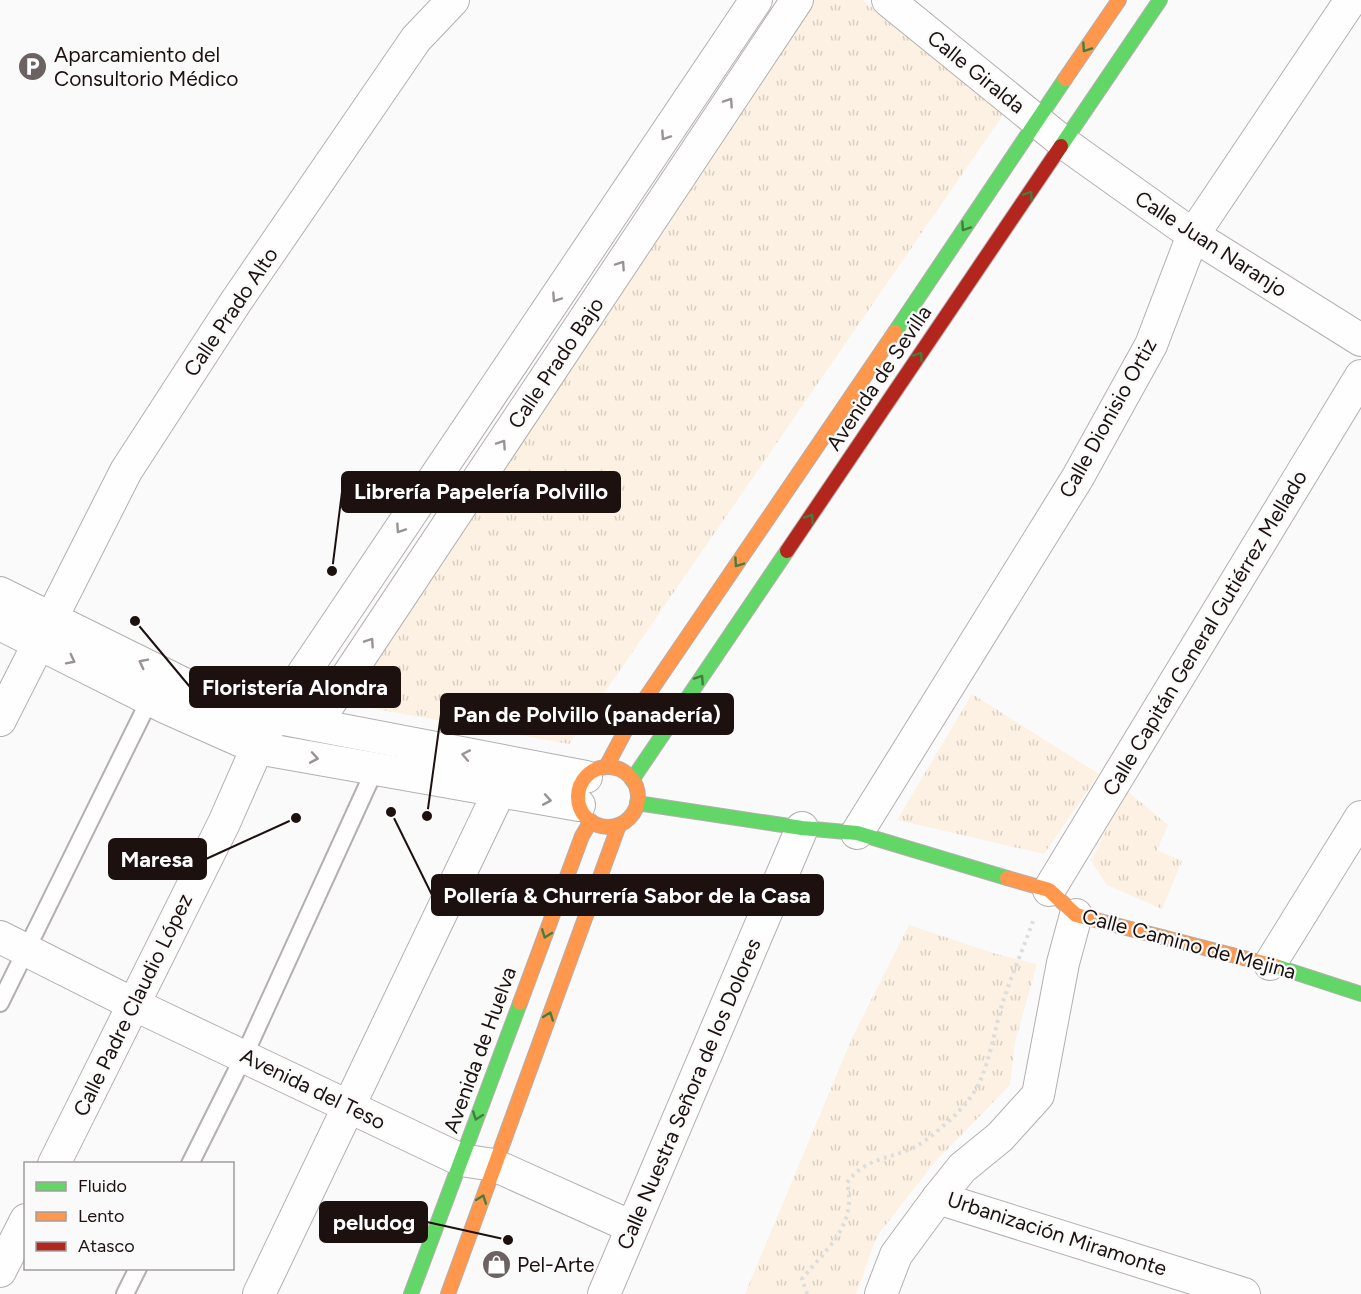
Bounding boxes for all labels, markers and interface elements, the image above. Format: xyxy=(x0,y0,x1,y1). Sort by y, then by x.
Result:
street label: Calle Giralda xyxy=(923,25,1030,118)
place label: Aparcamiento del Consultorio Médico xyxy=(54,42,239,91)
one-way arrow xyxy=(1082,42,1093,53)
parking icon: Aparcamiento del Consultorio Médico xyxy=(17,51,49,83)
one-way arrow xyxy=(722,98,734,108)
one-way arrow xyxy=(661,129,672,140)
street label: Calle Juan Naranjo xyxy=(1131,185,1292,302)
one-way arrow xyxy=(1022,191,1033,202)
one-way arrow xyxy=(961,221,972,232)
street label: Calle Prado Alto xyxy=(178,242,283,381)
one-way arrow xyxy=(614,260,625,271)
one-way arrow xyxy=(552,291,563,302)
street label: Calle Prado Bajo xyxy=(503,292,609,433)
street label: Avenida de Sevilla xyxy=(821,300,936,455)
street label: Calle Dionisio Ortiz xyxy=(1053,334,1162,502)
one-way arrow xyxy=(912,352,923,363)
one-way arrow xyxy=(494,440,505,451)
street label: Calle Capitán General Gutiérrez Mellado xyxy=(1097,465,1312,800)
callout: Librería Papelería Polvillo xyxy=(342,472,620,512)
text: Librería Papelería Polvillo xyxy=(354,478,608,505)
one-way arrow xyxy=(803,513,814,524)
one-way arrow xyxy=(397,523,408,534)
one-way arrow xyxy=(735,557,746,568)
one-way arrow xyxy=(363,637,374,648)
one-way arrow xyxy=(65,652,76,664)
one-way arrow xyxy=(138,659,149,671)
callout: Floristería Alondra xyxy=(190,667,400,707)
text: Floristería Alondra xyxy=(202,674,388,701)
one-way arrow xyxy=(693,675,704,686)
callout: Pan de Polvillo (panadería) xyxy=(441,694,733,734)
text: Pan de Polvillo (panadería) xyxy=(453,701,721,728)
one-way arrow xyxy=(461,749,471,762)
one-way arrow xyxy=(309,751,319,764)
one-way arrow xyxy=(543,794,552,806)
callout: Maresa xyxy=(109,839,206,879)
text: Maresa xyxy=(120,846,194,873)
callout: Pollería & Churrería Sabor de la Casa xyxy=(432,875,823,915)
text: Pollería & Churrería Sabor de la Casa xyxy=(443,882,811,909)
street label: Calle Padre Claudio López xyxy=(68,889,197,1120)
street label: Calle Camino de Mejina xyxy=(1079,903,1299,984)
one-way arrow xyxy=(540,928,553,939)
street label: Calle Nuestra Señora de los Dolores xyxy=(611,934,766,1253)
street label: Avenida de Huelva xyxy=(438,963,521,1136)
one-way arrow xyxy=(542,1012,555,1022)
street label: Avenida del Teso xyxy=(237,1043,390,1134)
one-way arrow xyxy=(472,1111,485,1121)
legend xyxy=(24,1162,234,1270)
text: Fluido xyxy=(78,1175,127,1197)
street label: Urbanización Miramonte xyxy=(944,1186,1170,1281)
one-way arrow xyxy=(475,1195,487,1206)
callout: peludog xyxy=(320,1202,427,1242)
text: Lento xyxy=(78,1205,124,1227)
text: peludog xyxy=(333,1209,415,1236)
text: Atasco xyxy=(78,1235,135,1257)
shop icon: Pel-Arte xyxy=(480,1249,512,1281)
place label: Pel-Arte xyxy=(517,1252,594,1277)

